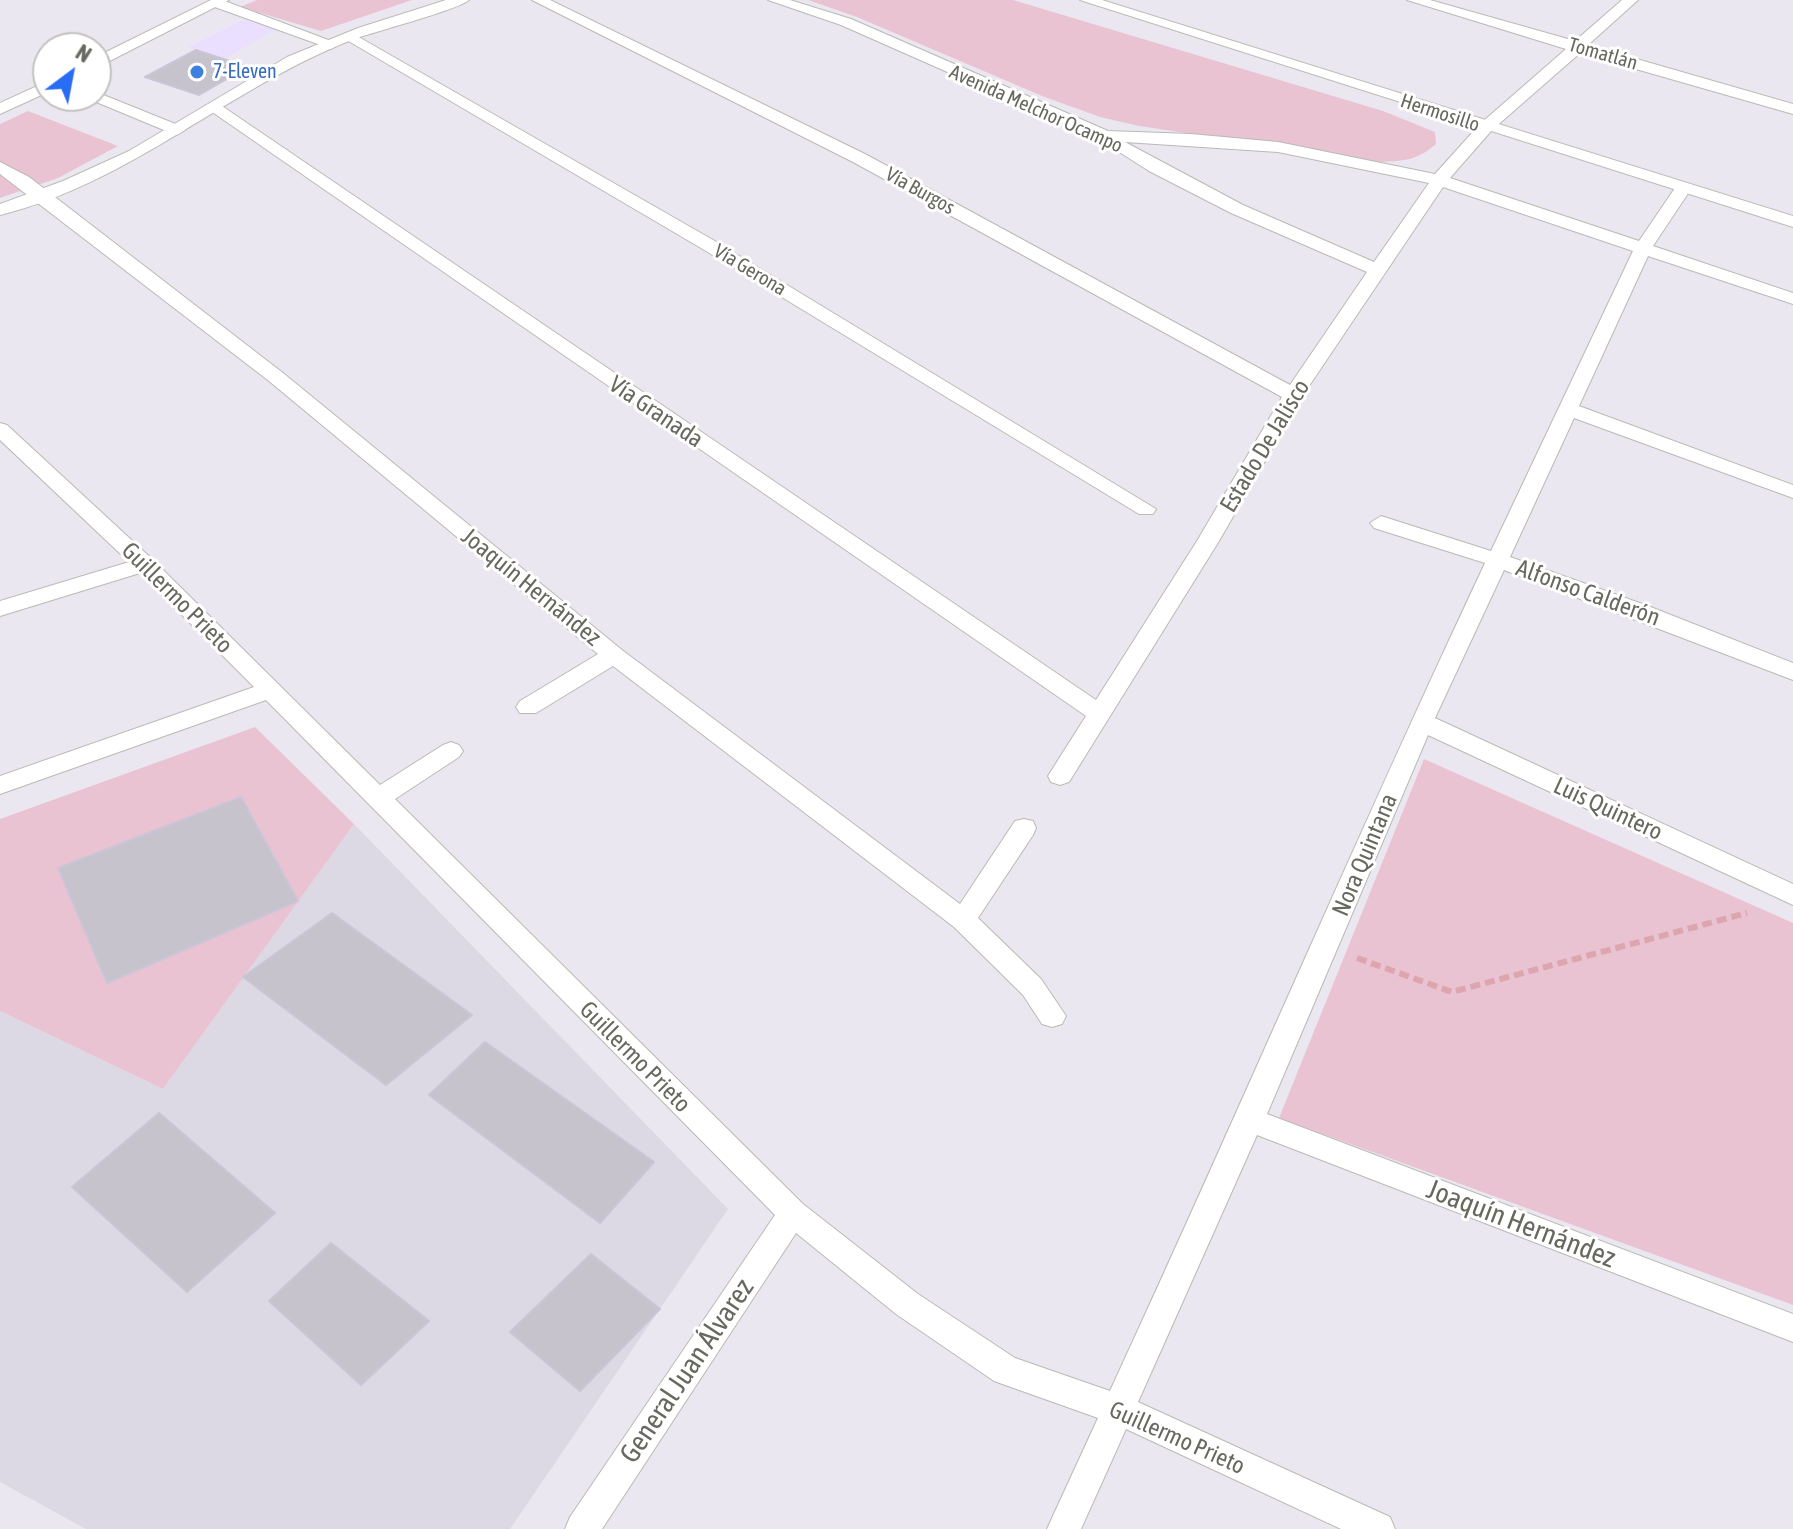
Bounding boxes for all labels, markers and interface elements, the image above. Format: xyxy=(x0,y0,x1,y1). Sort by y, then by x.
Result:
north arrow xyxy=(32,32,112,112)
street label: Tomatlán xyxy=(1566,33,1640,75)
text: N xyxy=(71,39,96,68)
place label: 7-Eleven xyxy=(213,60,277,84)
street label: Avenida Melchor Ocampo xyxy=(946,60,1126,158)
marker: 7-Eleven xyxy=(188,63,206,81)
street label: Hermosillo xyxy=(1397,89,1483,137)
street label: Vía Burgos xyxy=(881,162,959,220)
street label: Vía Gerona xyxy=(709,239,791,301)
street label: Vía Granada xyxy=(603,370,709,454)
street label: Estado De Jalisco xyxy=(1214,374,1316,518)
street label: Joaquín Hernández xyxy=(456,522,606,652)
street label: Guillermo Prieto xyxy=(115,536,239,660)
street label: Alfonso Calderón xyxy=(1512,554,1664,632)
street label: Luis Quintero xyxy=(1549,771,1667,847)
street label: Nora Quintana xyxy=(1326,789,1404,921)
street label: Guillermo Prieto xyxy=(573,995,697,1119)
street label: Joaquín Hernández xyxy=(1422,1173,1620,1275)
street label: General Juan Álvarez xyxy=(613,1273,761,1469)
street label: Guillermo Prieto xyxy=(1105,1395,1249,1481)

